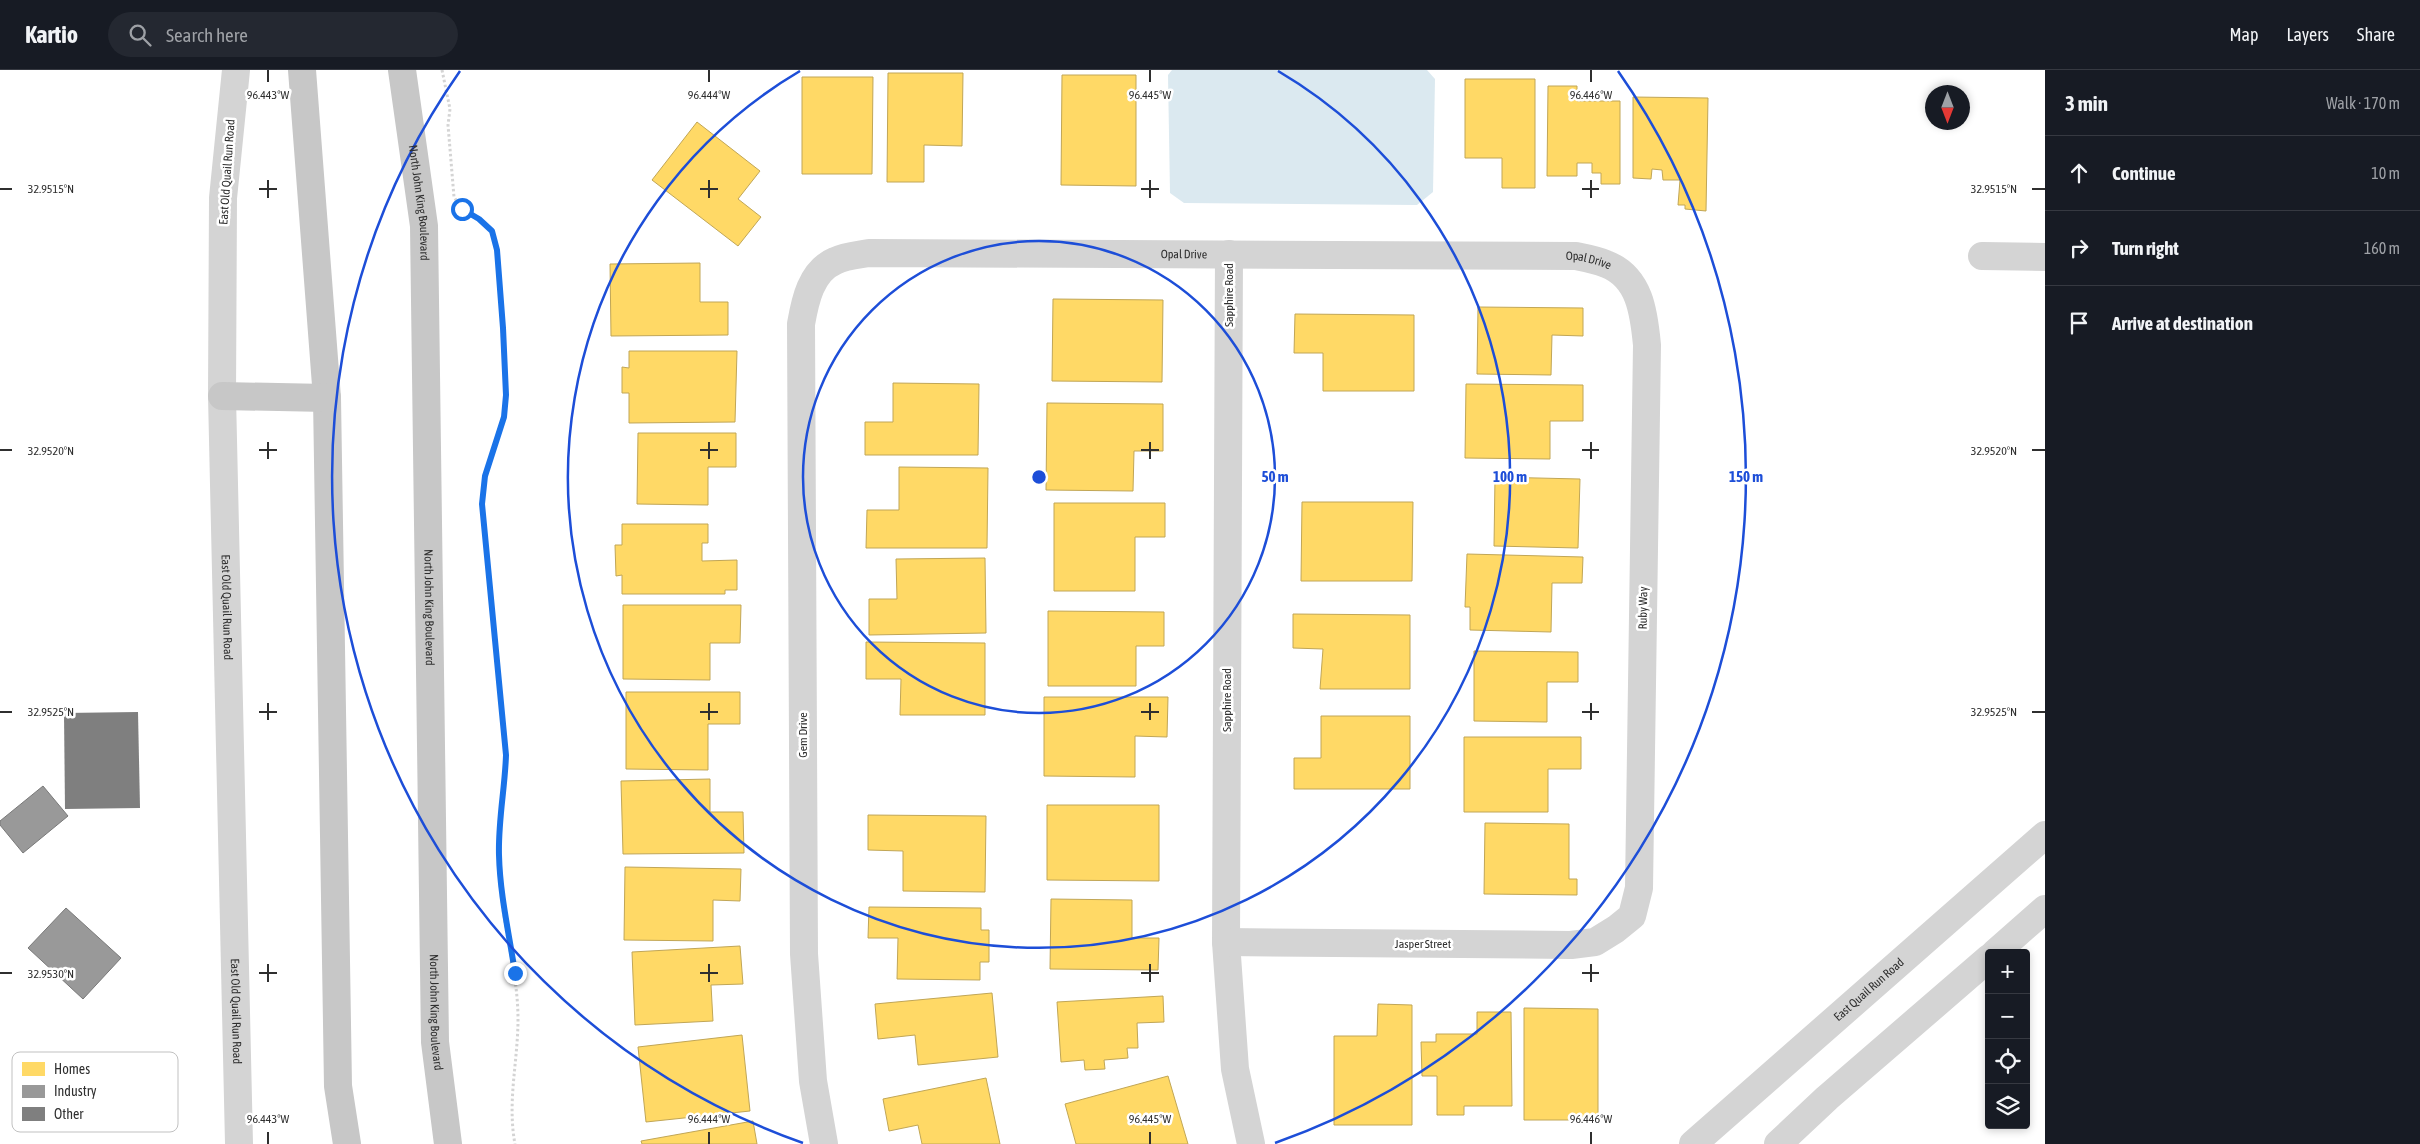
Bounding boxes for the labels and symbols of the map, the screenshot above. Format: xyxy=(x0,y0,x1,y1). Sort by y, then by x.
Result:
north arrow xyxy=(1925,85,1970,130)
text: 96.443°W xyxy=(247,88,289,102)
text: 96.444°W xyxy=(688,88,730,102)
text: 96.445°W xyxy=(1129,88,1171,102)
text: 96.446°W xyxy=(1570,88,1612,102)
street label: East Old Quail Run Road xyxy=(216,119,238,225)
street label: North John King Boulevard xyxy=(406,144,431,261)
text: 32.9515°N xyxy=(28,182,74,196)
text: 32.9515°N xyxy=(1971,182,2017,196)
route start xyxy=(451,198,474,221)
street label: Opal Drive xyxy=(1161,247,1207,261)
street label: Opal Drive xyxy=(1566,249,1614,272)
street label: Sapphire Road xyxy=(1222,263,1236,327)
text: 32.9520°N xyxy=(28,444,74,458)
text: 32.9520°N xyxy=(1971,444,2017,458)
centre of rings xyxy=(1030,468,1048,486)
text: 50 m xyxy=(1262,468,1289,485)
text: 100 m xyxy=(1493,468,1527,485)
text: 150 m xyxy=(1729,468,1763,485)
street label: North John King Boulevard xyxy=(421,549,437,666)
street label: East Old Quail Run Road xyxy=(219,554,235,660)
street label: Ruby Way xyxy=(1636,586,1650,630)
street label: Sapphire Road xyxy=(1220,668,1234,732)
text: 32.9525°N xyxy=(28,705,74,719)
text: 32.9525°N xyxy=(1971,705,2017,719)
street label: Gem Drive xyxy=(796,712,810,758)
street label: Jasper Street xyxy=(1395,937,1452,951)
street label: North John King Boulevard xyxy=(427,954,446,1071)
street label: East Quail Run Road xyxy=(1831,955,1907,1024)
street label: East Old Quail Run Road xyxy=(228,958,244,1064)
route end xyxy=(504,962,527,985)
text: 32.9530°N xyxy=(28,967,74,981)
legend xyxy=(12,1052,178,1132)
text: Homes xyxy=(54,1061,90,1077)
text: Industry xyxy=(54,1083,97,1099)
text: Other xyxy=(54,1106,84,1122)
text: 96.443°W xyxy=(247,1112,289,1126)
text: 96.444°W xyxy=(688,1112,730,1126)
text: 96.445°W xyxy=(1129,1112,1171,1126)
text: 96.446°W xyxy=(1570,1112,1612,1126)

